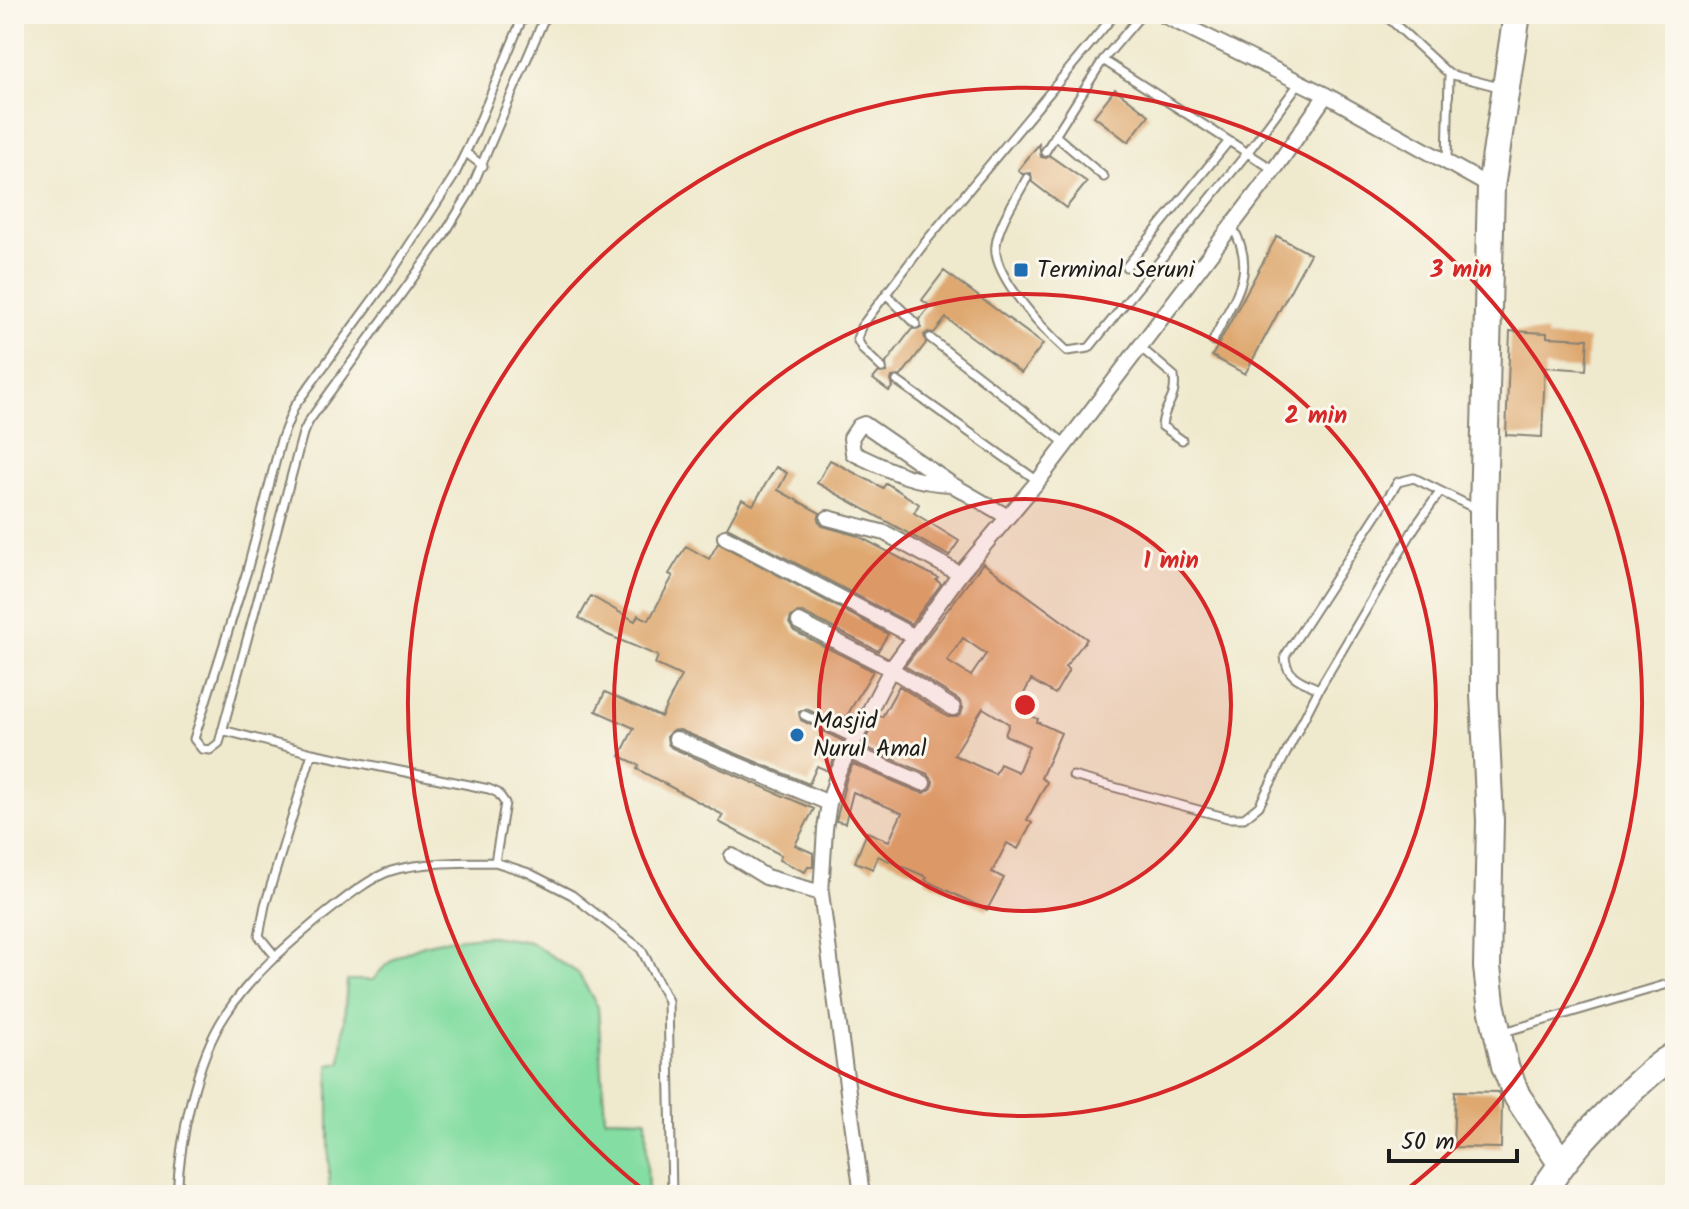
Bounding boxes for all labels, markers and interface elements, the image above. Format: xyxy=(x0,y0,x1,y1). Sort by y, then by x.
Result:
place label: Terminal Seruni xyxy=(1037,251,1196,290)
text: 3 min xyxy=(1429,251,1492,290)
marker: Terminal Seruni xyxy=(1012,261,1030,279)
text: 2 min xyxy=(1285,397,1347,436)
text: 1 min xyxy=(1143,542,1199,581)
centre of rings xyxy=(1011,691,1039,719)
place label: Masjid Nurul Amal xyxy=(813,702,927,769)
marker: Masjid Nurul Amal xyxy=(788,726,806,744)
scale bar xyxy=(1389,1113,1517,1163)
text: 50 m xyxy=(1401,1123,1455,1162)

